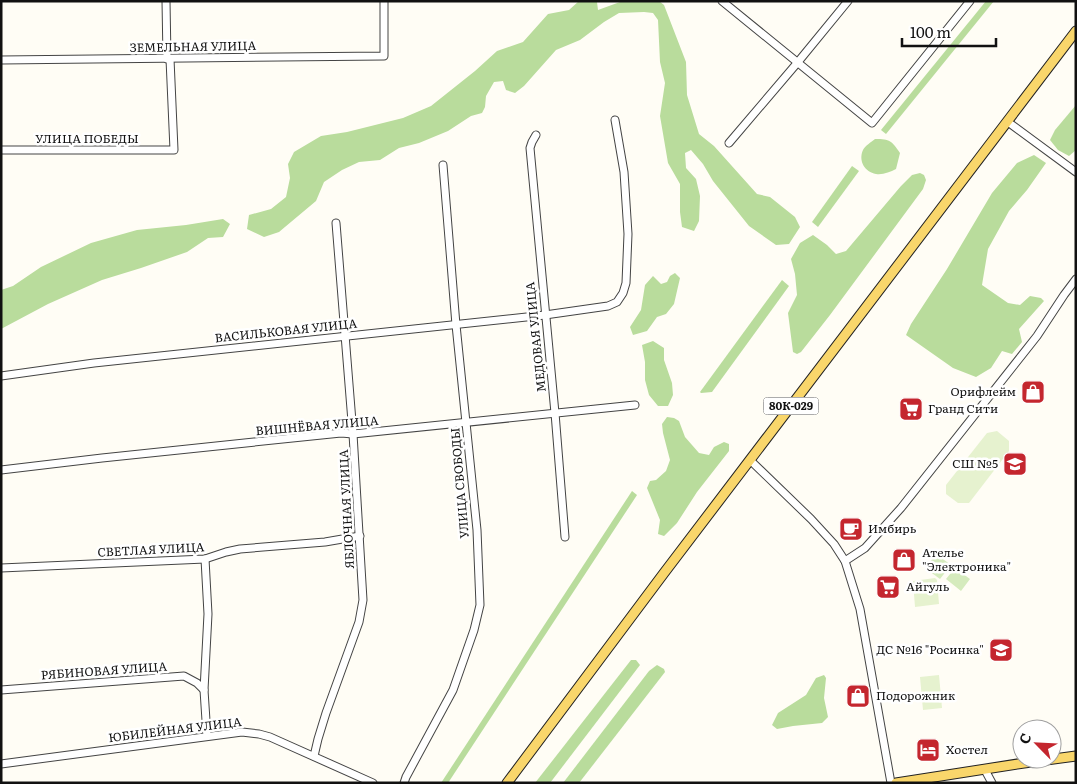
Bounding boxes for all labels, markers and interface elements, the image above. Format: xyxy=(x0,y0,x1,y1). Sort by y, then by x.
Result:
scale bar xyxy=(902,15,996,47)
text: 100 m xyxy=(910,20,951,43)
street label: ЗЕМЕЛЬНАЯ УЛИЦА xyxy=(129,36,257,56)
street label: УЛИЦА ПОБЕДЫ xyxy=(35,129,139,147)
street label: МЕДОВАЯ УЛИЦА xyxy=(520,281,550,393)
street label: ВАСИЛЬКОВАЯ УЛИЦА xyxy=(214,314,358,346)
shop icon: Орифлейм xyxy=(1020,379,1046,405)
place label: Орифлейм xyxy=(950,382,1016,400)
supermarket icon: Гранд Сити xyxy=(898,396,924,422)
road number: 80К-029 xyxy=(764,398,818,414)
place label: Гранд Сити xyxy=(928,399,998,417)
street label: ВИШНЁВАЯ УЛИЦА xyxy=(255,411,379,439)
street label: УЛИЦА СВОБОДЫ xyxy=(445,427,473,539)
street label: ЯБЛОЧНАЯ УЛИЦА xyxy=(334,449,358,569)
school or university icon: СШ №5 xyxy=(1002,451,1028,477)
place label: СШ №5 xyxy=(952,454,998,472)
cafe icon: Имбирь xyxy=(838,516,864,542)
place label: Имбирь xyxy=(868,519,917,537)
street label: СВЕТЛАЯ УЛИЦА xyxy=(97,537,205,561)
place label: Ателье "Электроника" xyxy=(922,543,1011,575)
shop icon: Ателье "Электроника" xyxy=(891,547,917,573)
supermarket icon: Айгуль xyxy=(875,574,901,600)
place label: Айгуль xyxy=(906,577,950,595)
school or university icon: ДС №16 "Росинка" xyxy=(988,637,1014,663)
place label: ДС №16 "Росинка" xyxy=(876,640,984,658)
street label: РЯБИНОВАЯ УЛИЦА xyxy=(40,657,168,683)
shop icon: Подорожник xyxy=(845,683,871,709)
place label: Подорожник xyxy=(876,686,955,704)
street label: ЮБИЛЕЙНАЯ УЛИЦА xyxy=(107,712,243,746)
north arrow xyxy=(1012,719,1062,769)
text: С xyxy=(1013,730,1035,747)
hotel icon: Хостел xyxy=(915,737,941,763)
place label: Хостел xyxy=(946,740,988,758)

